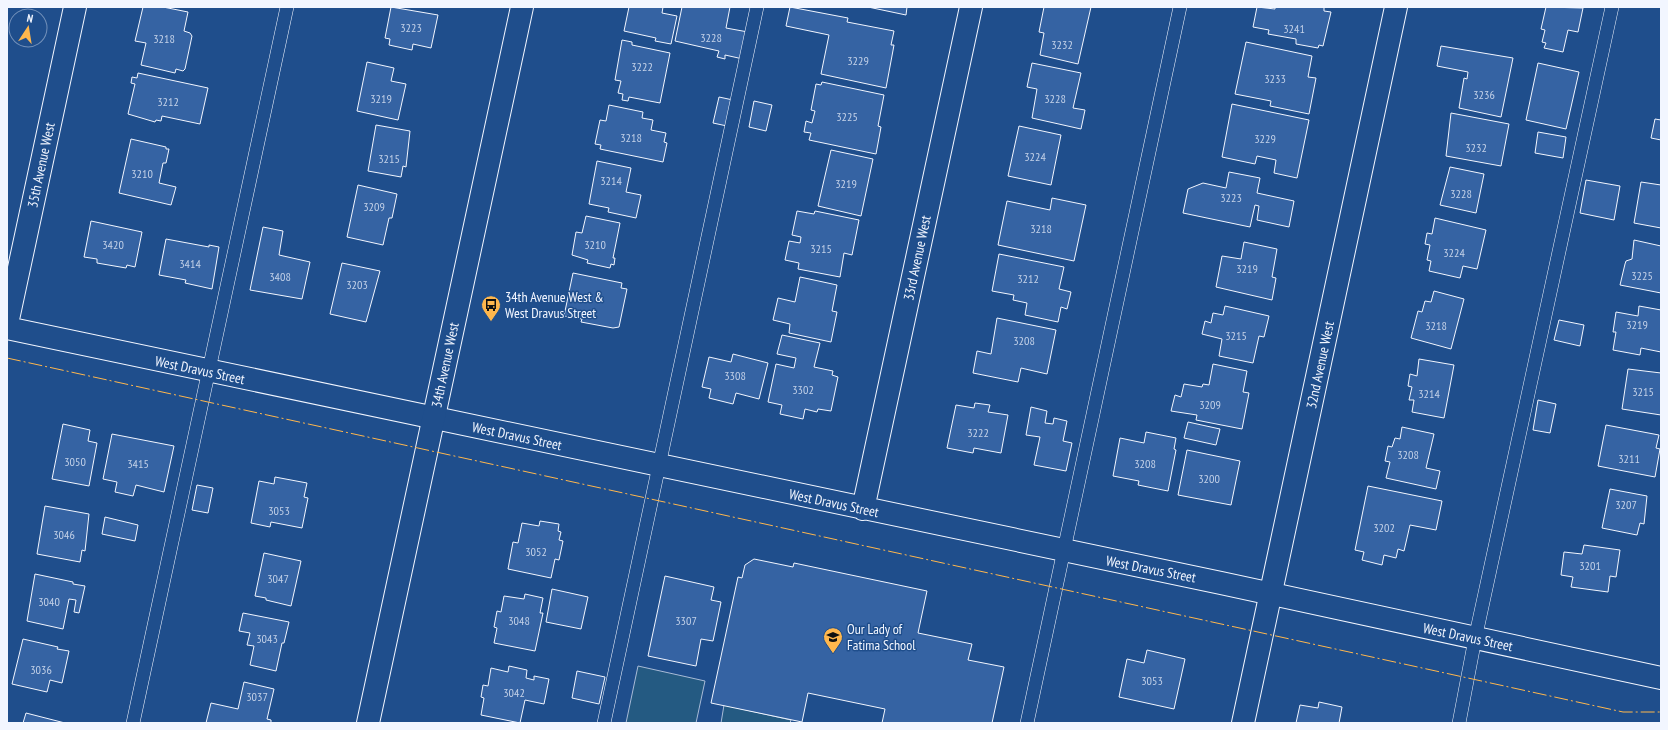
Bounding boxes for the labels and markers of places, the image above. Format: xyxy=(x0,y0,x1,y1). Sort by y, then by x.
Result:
place label: 34th Avenue West & West Dravus Street xyxy=(505,288,604,322)
bus stop icon: 34th Avenue West & West Dravus Street xyxy=(480,294,502,322)
place label: Our Lady of Fatima School xyxy=(847,620,916,654)
school or university icon: Our Lady of Fatima School xyxy=(822,626,844,654)

